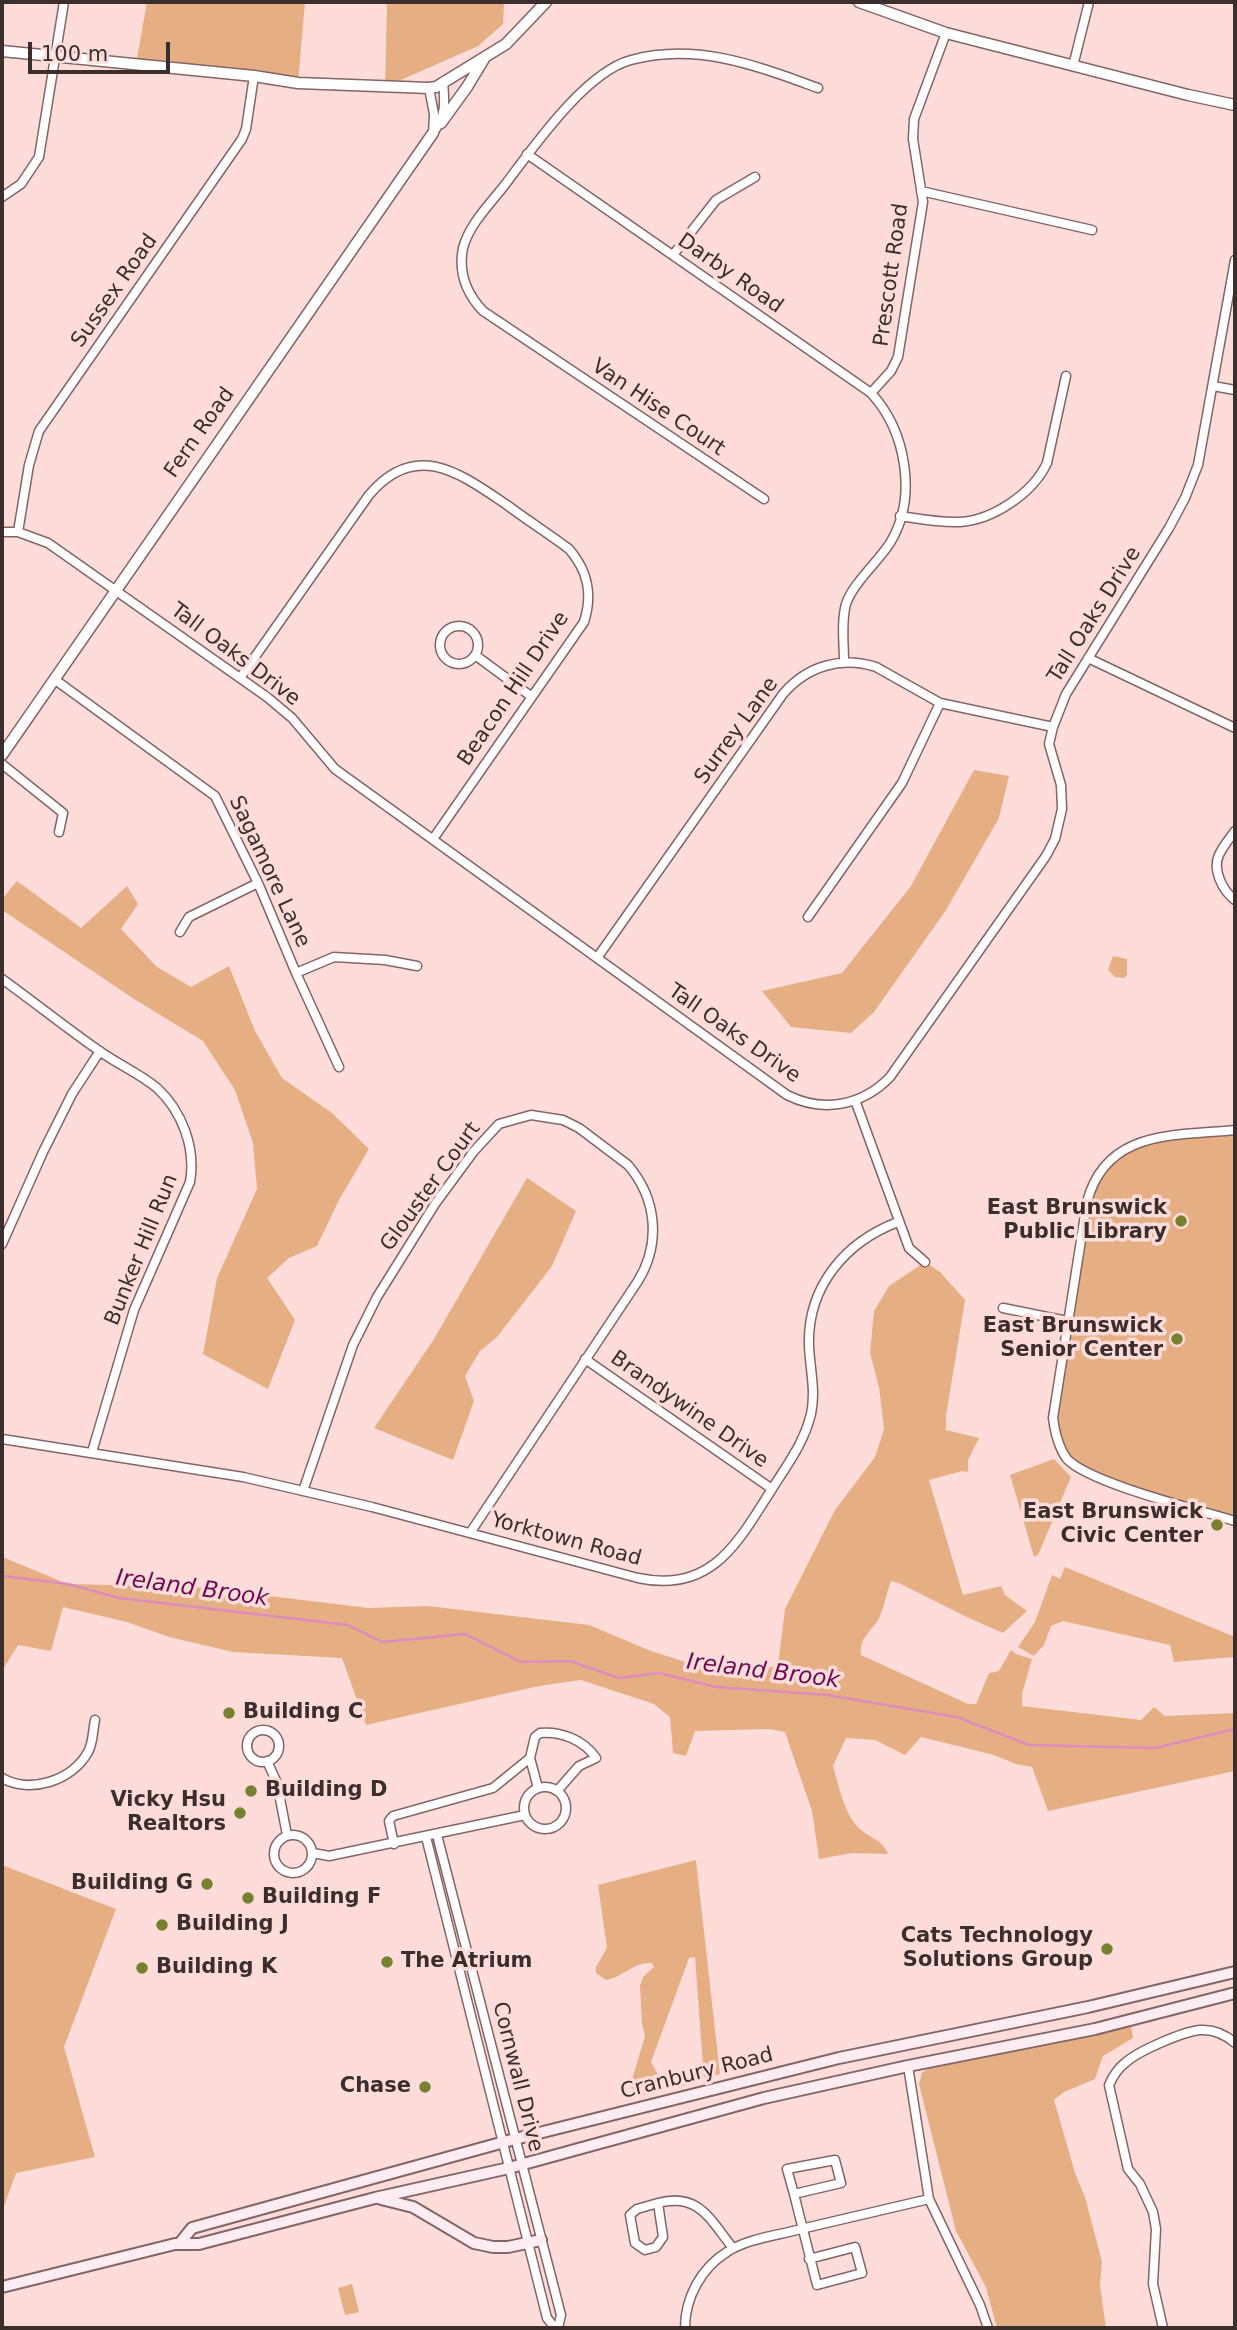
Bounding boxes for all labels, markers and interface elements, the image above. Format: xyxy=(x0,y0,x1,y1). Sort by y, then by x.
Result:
scale bar xyxy=(32,28,173,72)
text: 100 m xyxy=(41,42,108,66)
street label: Prescott Road xyxy=(869,202,915,348)
street label: Darby Road xyxy=(672,228,788,320)
street label: Sussex Road xyxy=(67,229,163,353)
street label: Van Hise Court xyxy=(587,354,729,462)
street label: Fern Road xyxy=(160,383,240,483)
street label: Tall Oaks Drive xyxy=(1043,542,1147,688)
street label: Tall Oaks Drive xyxy=(165,598,305,712)
street label: Beacon Hill Drive xyxy=(453,607,575,771)
street label: Surrey Lane xyxy=(690,673,784,789)
street label: Sagamore Lane xyxy=(223,792,315,952)
street label: Tall Oaks Drive xyxy=(663,979,805,1089)
street label: Glouster Court xyxy=(376,1118,486,1256)
street label: Bunker Hill Run xyxy=(100,1171,184,1329)
place label: East Brunswick Public Library xyxy=(987,1196,1167,1246)
marker: East Brunswick Public Library xyxy=(1173,1213,1189,1229)
place label: East Brunswick Senior Center xyxy=(983,1314,1163,1364)
marker: East Brunswick Senior Center xyxy=(1169,1331,1185,1347)
street label: Brandywine Drive xyxy=(605,1346,773,1474)
place label: East Brunswick Civic Center xyxy=(1023,1500,1203,1550)
street label: Yorktown Road xyxy=(488,1508,644,1572)
marker: East Brunswick Civic Center xyxy=(1209,1517,1225,1533)
water label: Ireland Brook xyxy=(114,1565,270,1613)
water label: Ireland Brook xyxy=(685,1649,841,1695)
place label: Building C xyxy=(243,1700,363,1726)
marker: Building C xyxy=(221,1705,237,1721)
place label: Building D xyxy=(265,1778,387,1804)
marker: Building D xyxy=(243,1783,259,1799)
place label: Vicky Hsu Realtors xyxy=(110,1788,226,1838)
marker: Vicky Hsu Realtors xyxy=(232,1805,248,1821)
place label: Building G xyxy=(71,1871,193,1897)
marker: Building G xyxy=(199,1876,215,1892)
place label: Building F xyxy=(262,1885,381,1911)
marker: Building F xyxy=(240,1890,256,1906)
place label: Building J xyxy=(176,1912,289,1938)
marker: Building J xyxy=(154,1917,170,1933)
place label: Cats Technology Solutions Group xyxy=(901,1924,1093,1974)
marker: Cats Technology Solutions Group xyxy=(1099,1941,1115,1957)
place label: The Atrium xyxy=(401,1949,533,1975)
marker: The Atrium xyxy=(379,1954,395,1970)
place label: Building K xyxy=(156,1955,277,1981)
marker: Building K xyxy=(134,1960,150,1976)
street label: Cornwall Drive xyxy=(486,2000,548,2154)
street label: Cranbury Road xyxy=(618,2043,776,2105)
place label: Chase xyxy=(340,2074,411,2100)
marker: Chase xyxy=(417,2079,433,2095)

